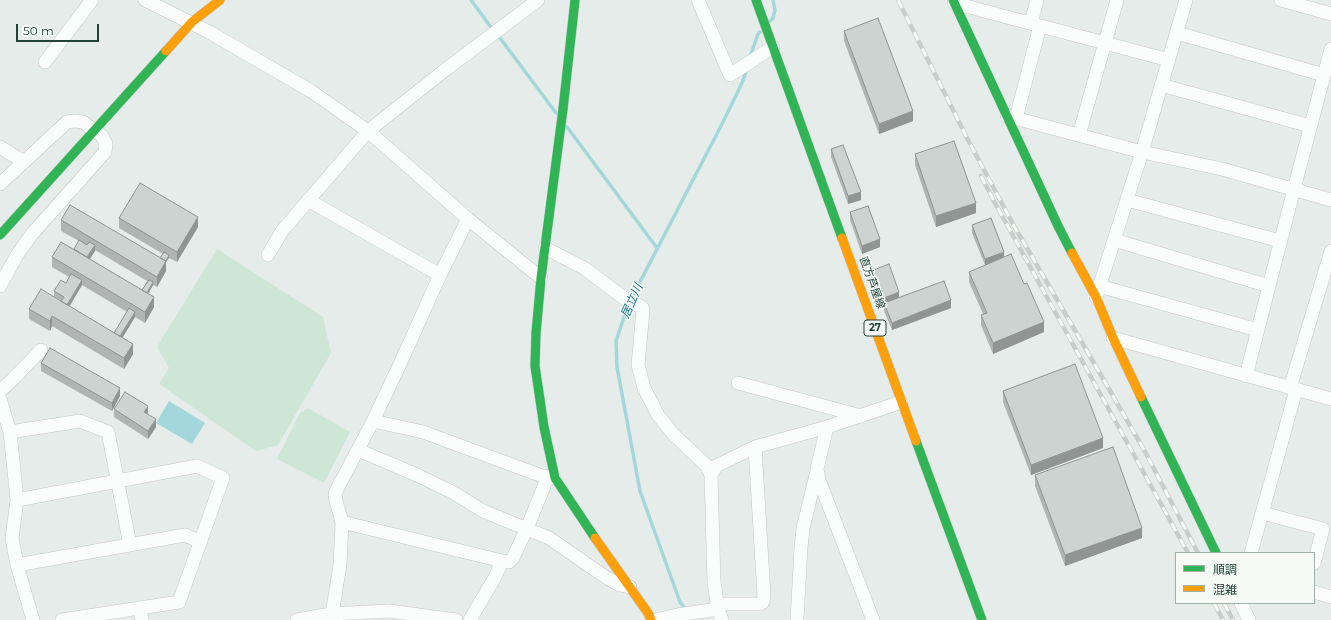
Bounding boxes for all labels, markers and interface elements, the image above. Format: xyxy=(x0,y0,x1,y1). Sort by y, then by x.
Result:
scale bar xyxy=(18,16,101,42)
text: 50 m xyxy=(23,23,54,38)
street label: 直方芦屋線 xyxy=(856,255,888,311)
water label: 居立川 xyxy=(618,282,646,320)
road number: 27 xyxy=(864,320,886,336)
legend xyxy=(1175,552,1315,604)
text: 順調 xyxy=(1213,562,1237,577)
text: 混雑 xyxy=(1213,582,1237,597)

